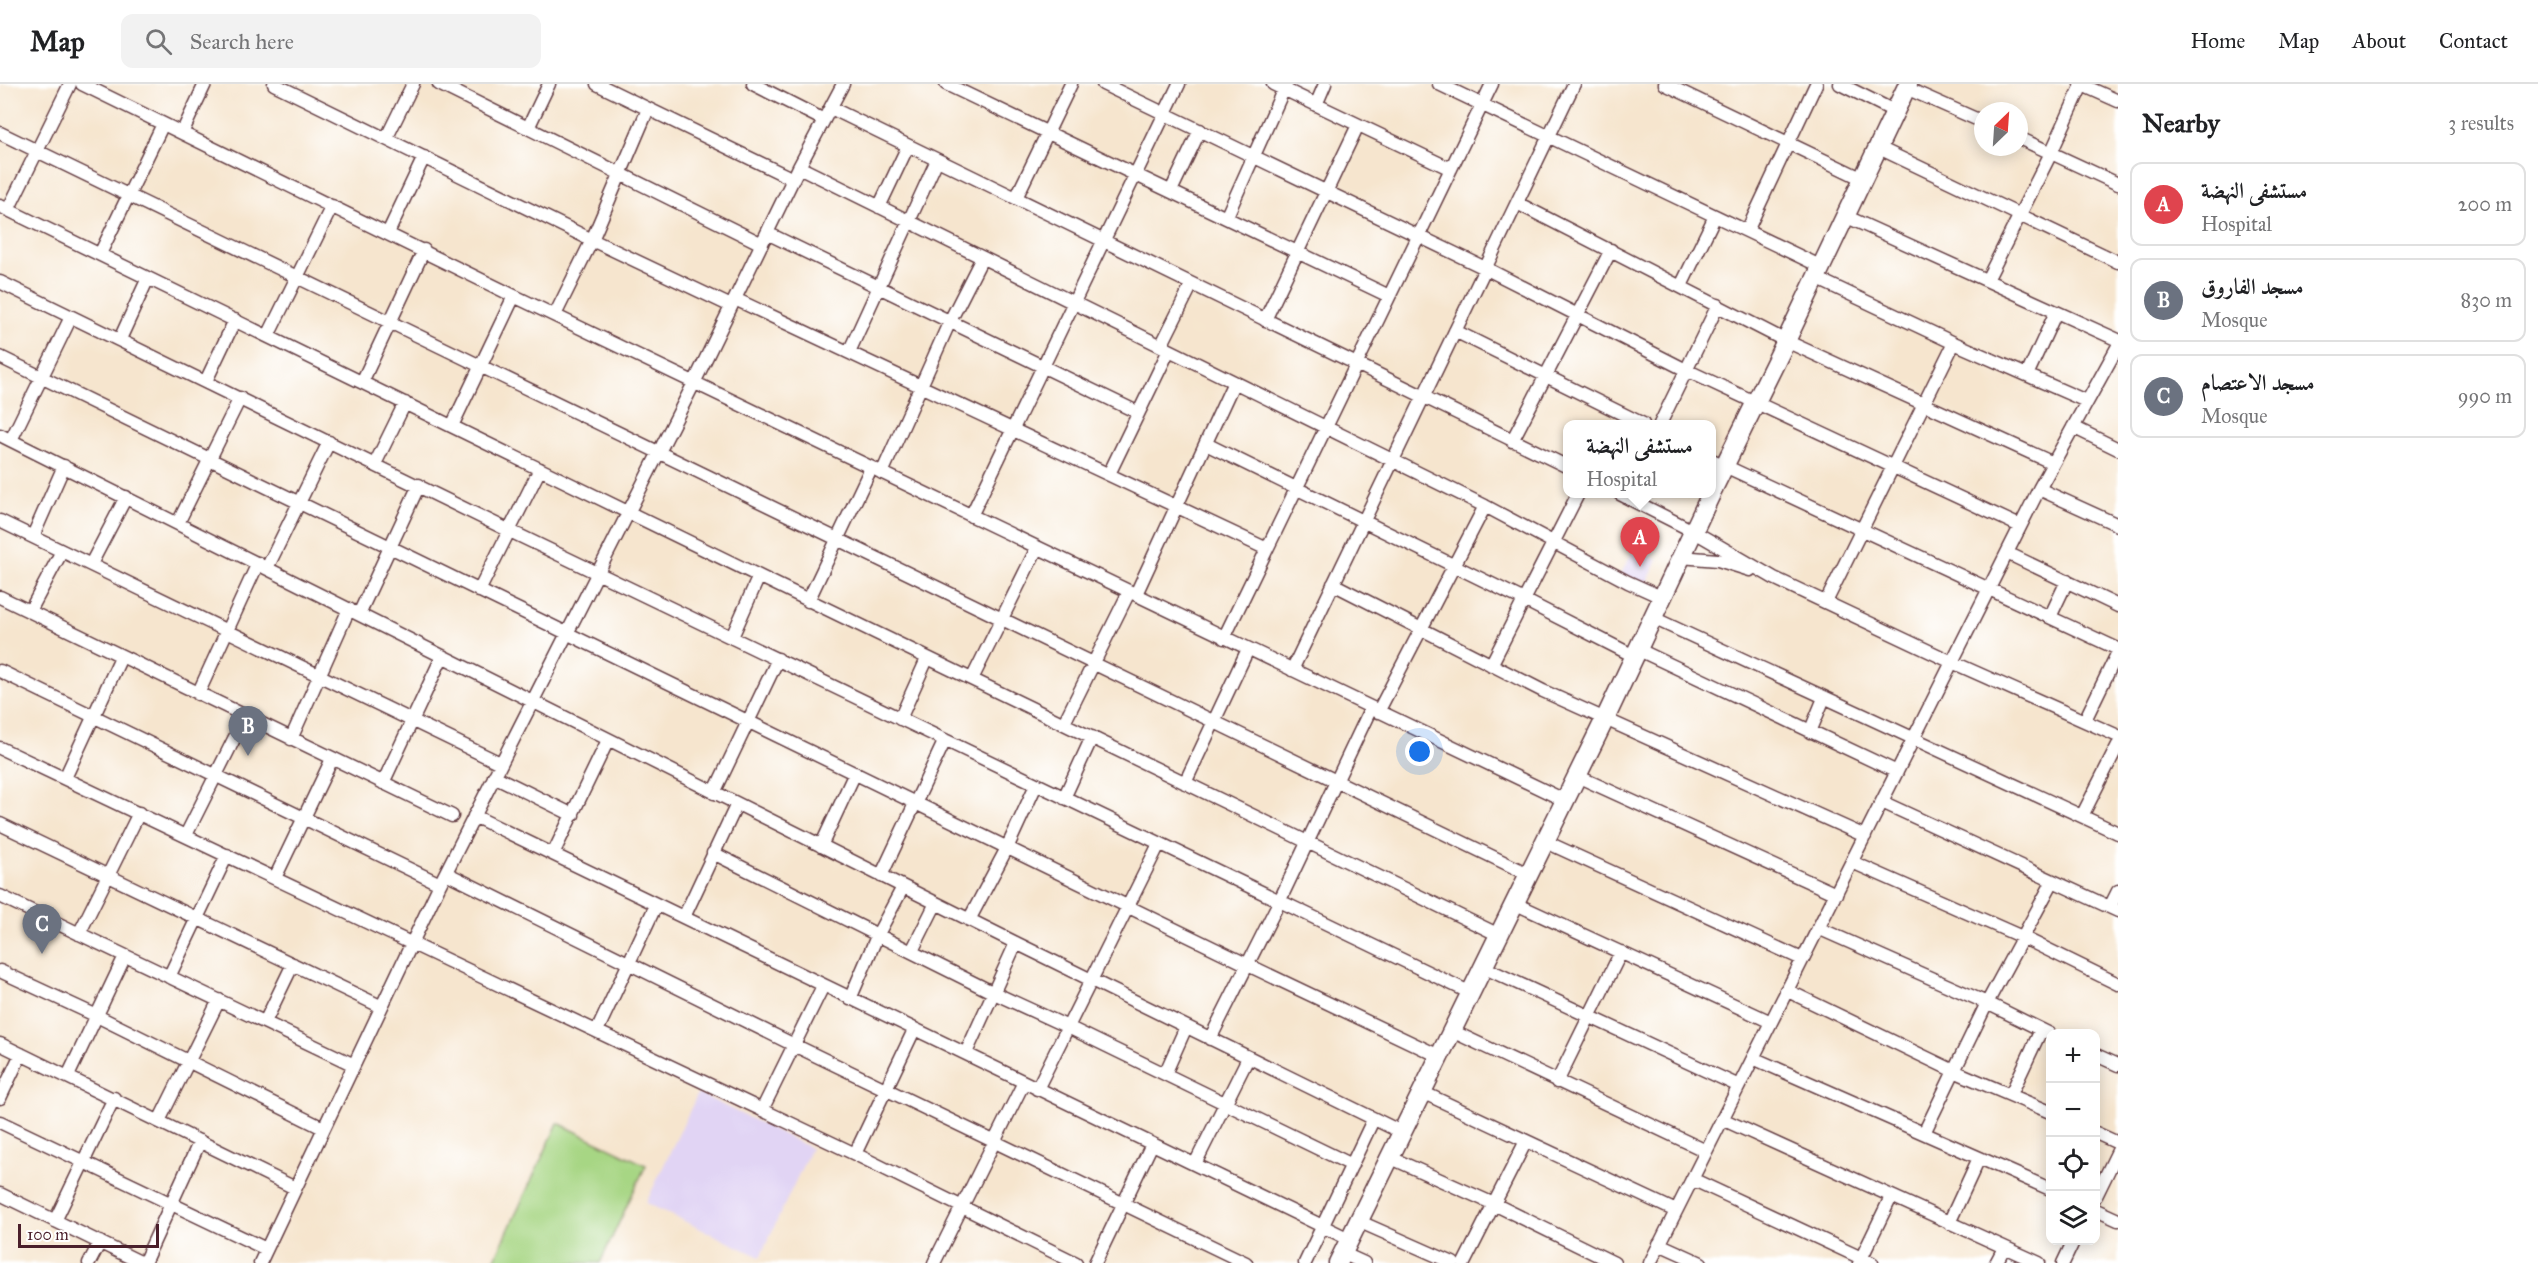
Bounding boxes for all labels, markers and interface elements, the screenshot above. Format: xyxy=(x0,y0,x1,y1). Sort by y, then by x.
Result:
search box xyxy=(121,14,541,68)
text: Map xyxy=(30,24,85,59)
icon: search xyxy=(142,25,175,58)
text: Search here xyxy=(190,28,294,55)
text: Home xyxy=(2190,28,2245,54)
text: Map xyxy=(2278,28,2319,54)
text: About xyxy=(2352,28,2406,54)
text: Contact xyxy=(2439,28,2508,54)
north arrow xyxy=(1974,102,2028,156)
text: Nearby xyxy=(2142,107,2220,139)
text: 3 results xyxy=(2448,111,2514,135)
text: مستشفى النهضة xyxy=(2201,177,2307,204)
text: A xyxy=(2157,192,2170,216)
text: 200 m xyxy=(2458,192,2512,216)
text: Hospital xyxy=(2201,212,2272,236)
text: مسجد الفاروق xyxy=(2201,273,2304,300)
text: B xyxy=(2157,288,2170,312)
text: 830 m xyxy=(2461,288,2512,312)
text: Mosque xyxy=(2201,308,2267,332)
text: مسجد الاعتصام xyxy=(2201,369,2315,396)
text: C xyxy=(2157,384,2170,408)
text: 990 m xyxy=(2458,384,2512,408)
text: Mosque xyxy=(2201,404,2267,428)
popup xyxy=(1563,420,1716,498)
text: مستشفى النهضة xyxy=(1586,432,1693,459)
text: Hospital xyxy=(1586,467,1657,491)
pin: A xyxy=(1620,518,1660,567)
pin: B xyxy=(228,706,268,756)
your location xyxy=(1405,737,1434,766)
pin: C xyxy=(22,904,62,954)
map controls xyxy=(2046,1029,2100,1245)
button: + xyxy=(2046,1029,2100,1083)
button: − xyxy=(2046,1083,2100,1137)
button: locate xyxy=(2046,1137,2100,1191)
button: layers xyxy=(2046,1191,2100,1245)
scale bar xyxy=(18,1221,159,1248)
text: 100 m xyxy=(27,1225,69,1244)

